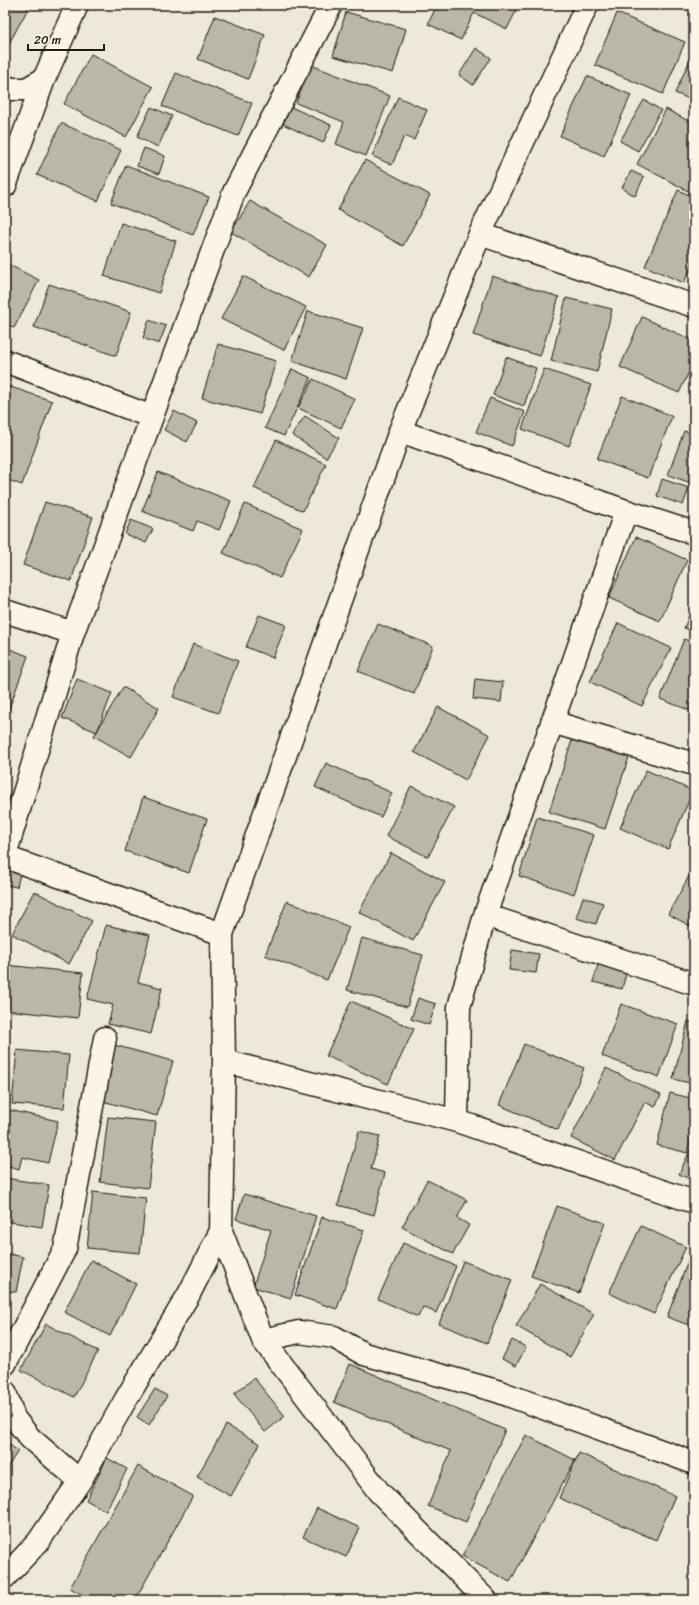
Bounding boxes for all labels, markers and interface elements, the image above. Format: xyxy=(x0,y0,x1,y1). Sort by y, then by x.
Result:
scale bar xyxy=(28,26,104,52)
text: 20 m xyxy=(34,29,61,51)

